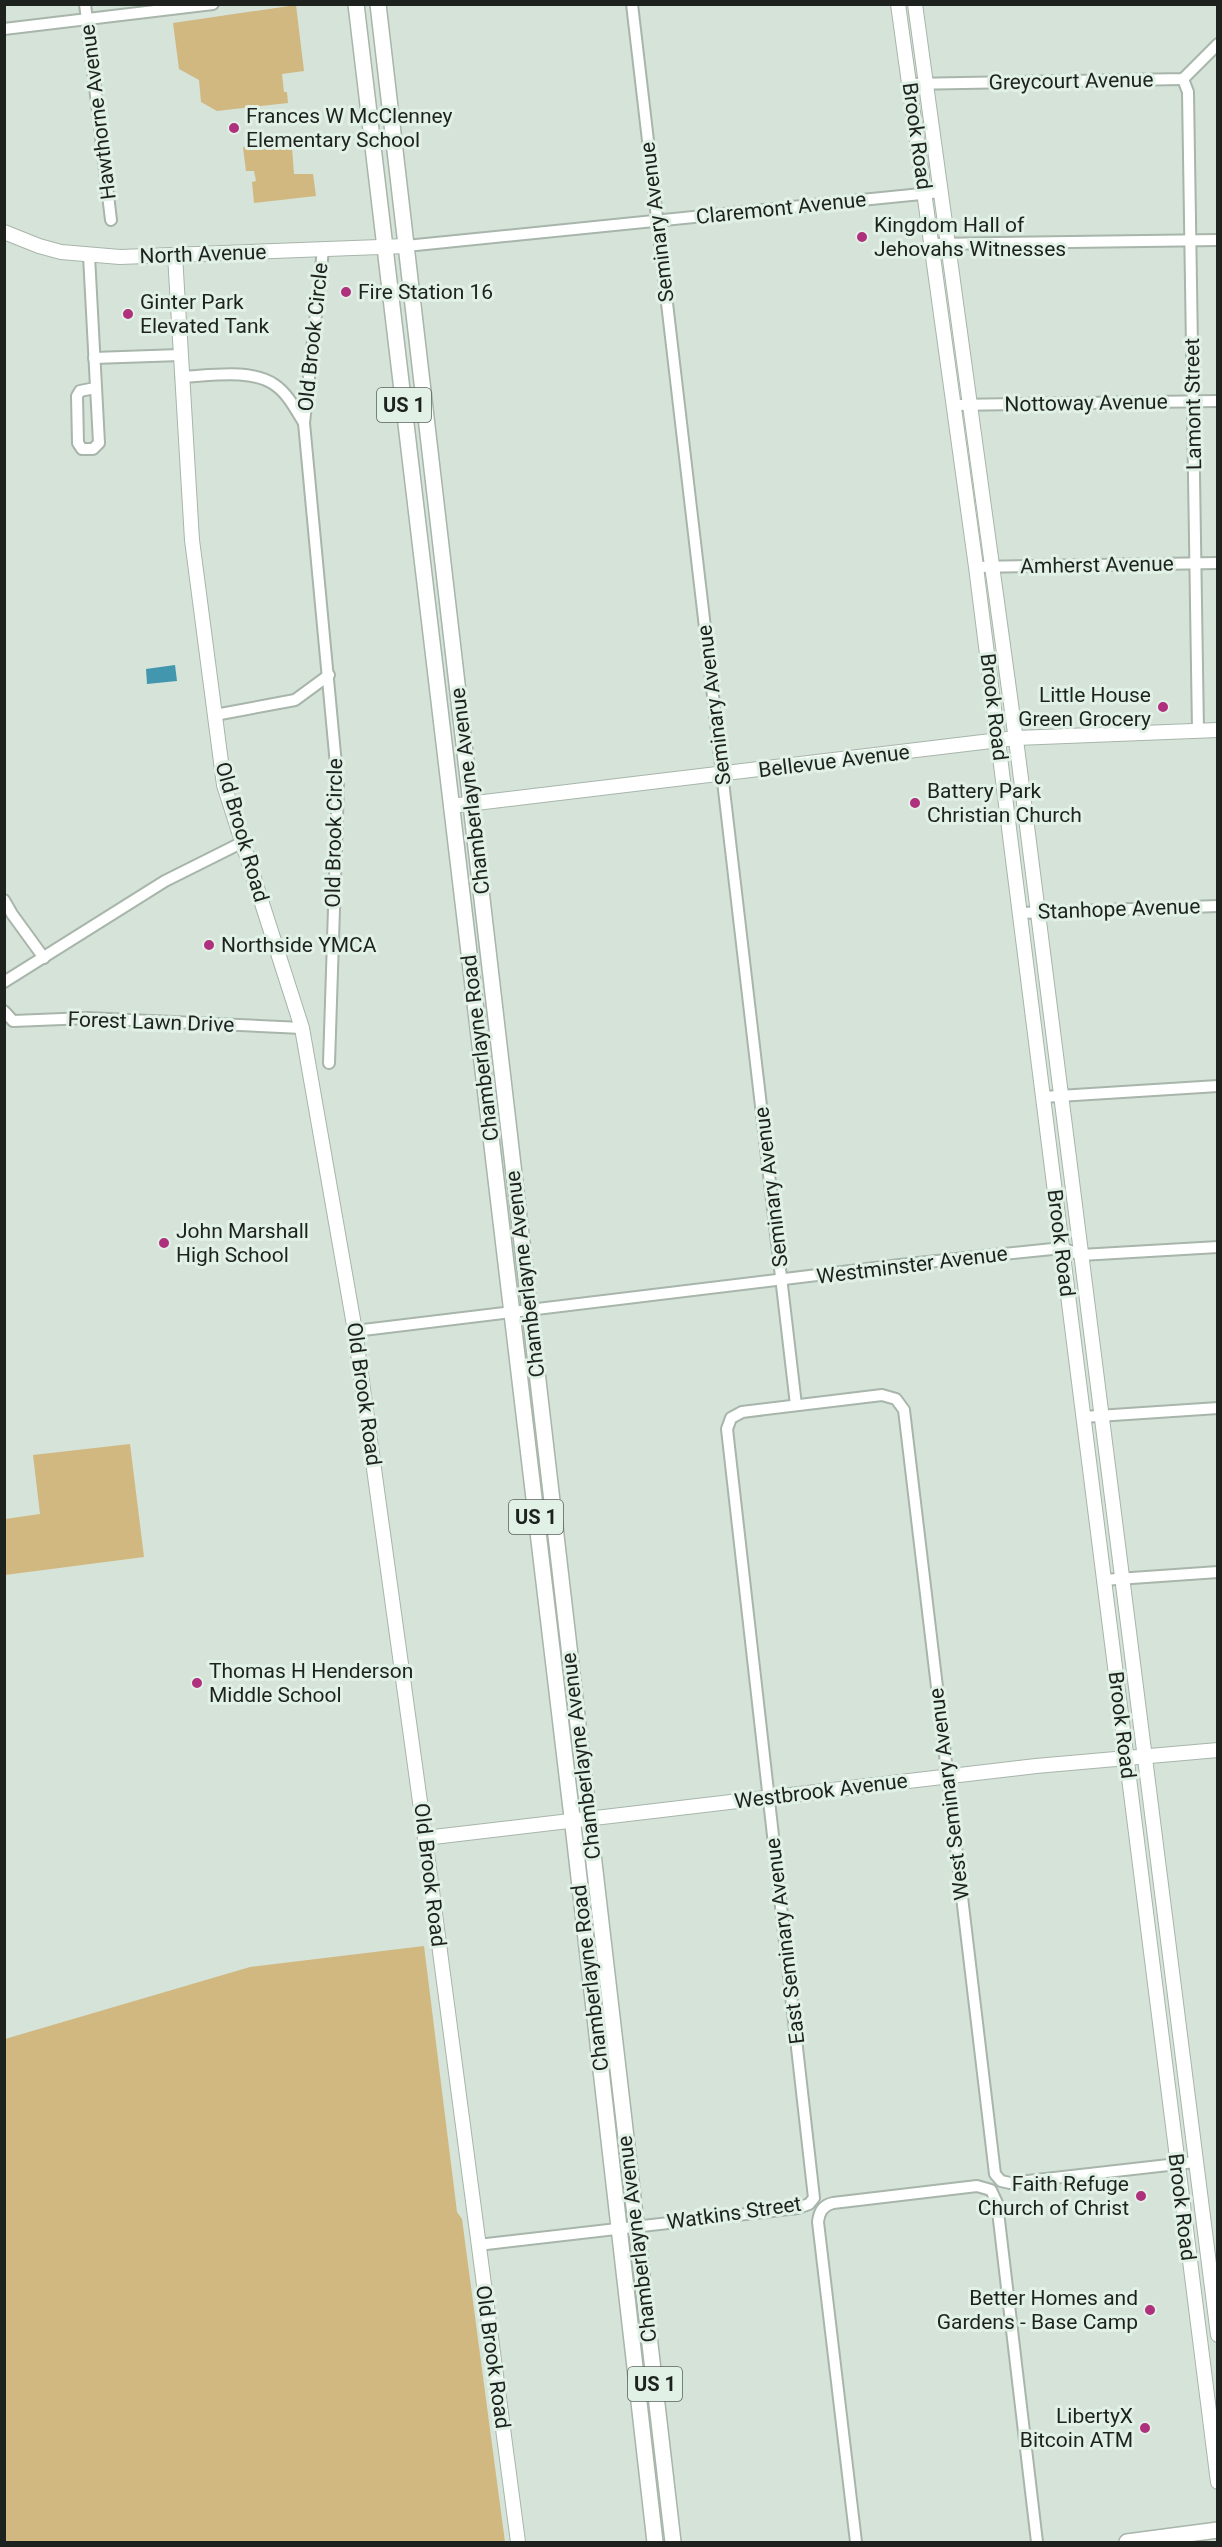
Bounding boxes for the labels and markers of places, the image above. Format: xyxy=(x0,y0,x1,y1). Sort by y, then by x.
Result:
place label: Frances W McClenney Elementary School xyxy=(246,104,453,152)
marker: Frances W McClenney Elementary School xyxy=(227,121,241,135)
place label: Kingdom Hall of Jehovahs Witnesses xyxy=(874,213,1066,261)
marker: Kingdom Hall of Jehovahs Witnesses xyxy=(855,230,869,244)
place label: Fire Station 16 xyxy=(358,280,493,304)
marker: Fire Station 16 xyxy=(339,285,353,299)
place label: Ginter Park Elevated Tank xyxy=(140,290,270,338)
marker: Ginter Park Elevated Tank xyxy=(121,307,135,321)
place label: Little House Green Grocery xyxy=(1018,683,1151,731)
marker: Little House Green Grocery xyxy=(1156,700,1170,714)
place label: Battery Park Christian Church xyxy=(927,779,1082,827)
marker: Battery Park Christian Church xyxy=(908,796,922,810)
place label: Northside YMCA xyxy=(221,933,377,957)
marker: Northside YMCA xyxy=(202,938,216,952)
place label: John Marshall High School xyxy=(176,1219,309,1267)
marker: John Marshall High School xyxy=(157,1236,171,1250)
place label: Thomas H Henderson Middle School xyxy=(209,1659,413,1707)
marker: Thomas H Henderson Middle School xyxy=(190,1676,204,1690)
place label: Faith Refuge Church of Christ xyxy=(978,2172,1129,2220)
marker: Faith Refuge Church of Christ xyxy=(1134,2189,1148,2203)
place label: Better Homes and Gardens - Base Camp xyxy=(937,2286,1138,2334)
marker: Better Homes and Gardens - Base Camp xyxy=(1143,2303,1157,2317)
place label: LibertyX Bitcoin ATM xyxy=(1020,2404,1133,2452)
marker: LibertyX Bitcoin ATM xyxy=(1138,2421,1152,2435)

